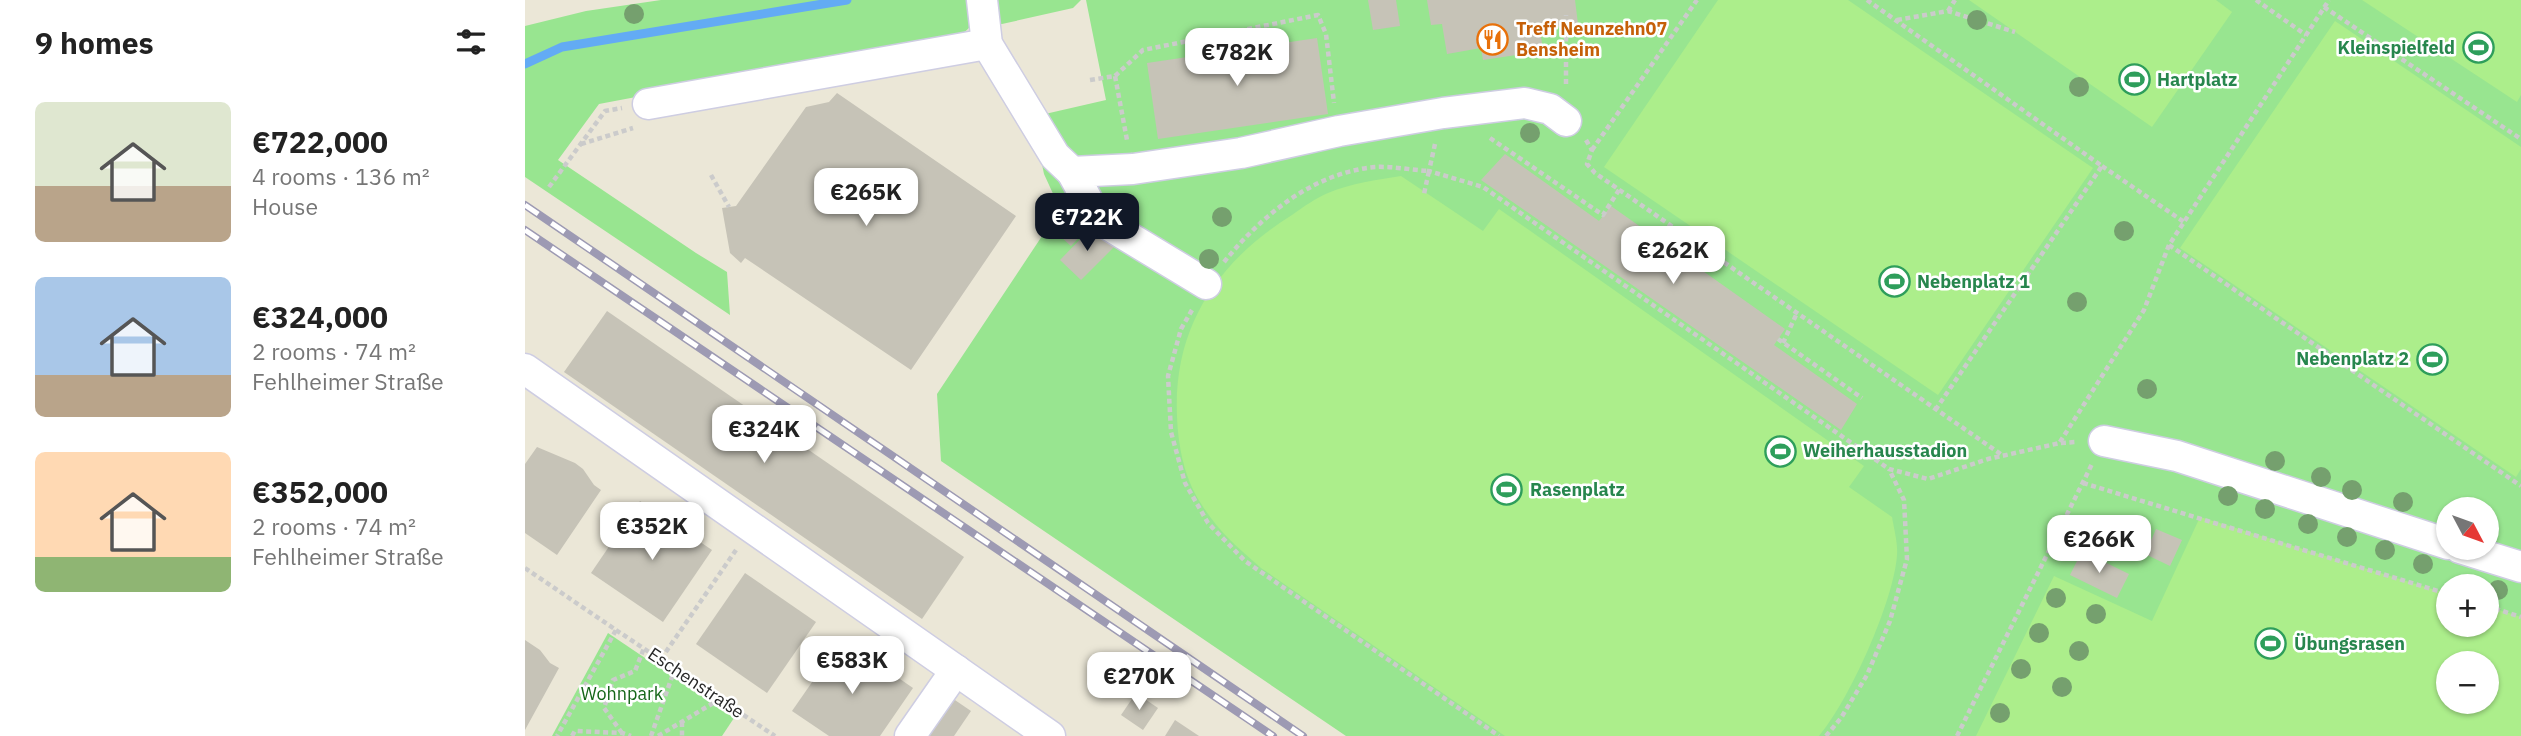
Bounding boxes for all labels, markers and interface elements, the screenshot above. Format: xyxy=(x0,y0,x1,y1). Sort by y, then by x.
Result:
place label: Treff Neunzehn07 Bensheim xyxy=(1516,17,1667,61)
restaurant icon: Treff Neunzehn07 Bensheim xyxy=(1476,22,1510,56)
text: 9 homes xyxy=(35,23,154,62)
icon: filters xyxy=(452,23,490,61)
pin: €782K xyxy=(1188,28,1286,88)
sports icon: Kleinspielfeld xyxy=(2461,31,2495,65)
text: €782K xyxy=(1201,36,1273,66)
place label: Kleinspielfeld xyxy=(2338,36,2455,59)
sports icon: Hartplatz xyxy=(2117,63,2151,97)
place label: Hartplatz xyxy=(2157,68,2237,91)
text: €722,000 xyxy=(252,122,388,161)
icon: home xyxy=(91,130,175,214)
text: 4 rooms · 136 m² xyxy=(252,161,430,191)
pin: €265K xyxy=(817,168,915,228)
text: €265K xyxy=(830,176,902,206)
text: House xyxy=(252,191,318,221)
pin: €722K xyxy=(1038,194,1136,253)
text: €722K xyxy=(1051,201,1123,231)
pin: €262K xyxy=(1624,226,1722,286)
text: €262K xyxy=(1637,234,1709,264)
sports icon: Nebenplatz 1 xyxy=(1877,265,1911,299)
place label: Nebenplatz 1 xyxy=(1917,270,2030,293)
text: €324,000 xyxy=(252,297,388,336)
icon: home xyxy=(91,305,175,389)
text: 2 rooms · 74 m² xyxy=(252,336,416,366)
sports icon: Nebenplatz 2 xyxy=(2415,342,2449,376)
place label: Nebenplatz 2 xyxy=(2296,347,2409,370)
text: Fehlheimer Straße xyxy=(252,366,444,396)
pin: €324K xyxy=(715,406,813,465)
text: €324K xyxy=(728,413,800,443)
sports icon: Weiherhausstadion xyxy=(1763,434,1797,468)
place label: Weiherhausstadion xyxy=(1803,439,1967,462)
text: €352,000 xyxy=(252,472,388,511)
sports icon: Rasenplatz xyxy=(1490,473,1524,507)
place label: Rasenplatz xyxy=(1530,478,1625,501)
icon: home xyxy=(91,480,175,564)
north arrow xyxy=(2436,497,2499,560)
map controls xyxy=(2436,497,2499,714)
pin: €352K xyxy=(603,503,701,562)
text: €352K xyxy=(616,510,688,540)
text: 2 rooms · 74 m² xyxy=(252,511,416,541)
pin: €266K xyxy=(2050,516,2148,575)
text: €266K xyxy=(2063,523,2135,553)
text: Fehlheimer Straße xyxy=(252,541,444,571)
button: + xyxy=(2436,574,2499,637)
sports icon: Übungsrasen xyxy=(2254,627,2288,661)
place label: Übungsrasen xyxy=(2294,632,2405,655)
pin: €583K xyxy=(803,636,901,696)
street label: Eschenstraße xyxy=(644,642,749,723)
text: €583K xyxy=(816,644,888,674)
button: − xyxy=(2436,651,2499,714)
pin: €270K xyxy=(1090,652,1188,712)
text: €270K xyxy=(1103,660,1175,690)
park label: Wohnpark xyxy=(581,682,664,705)

